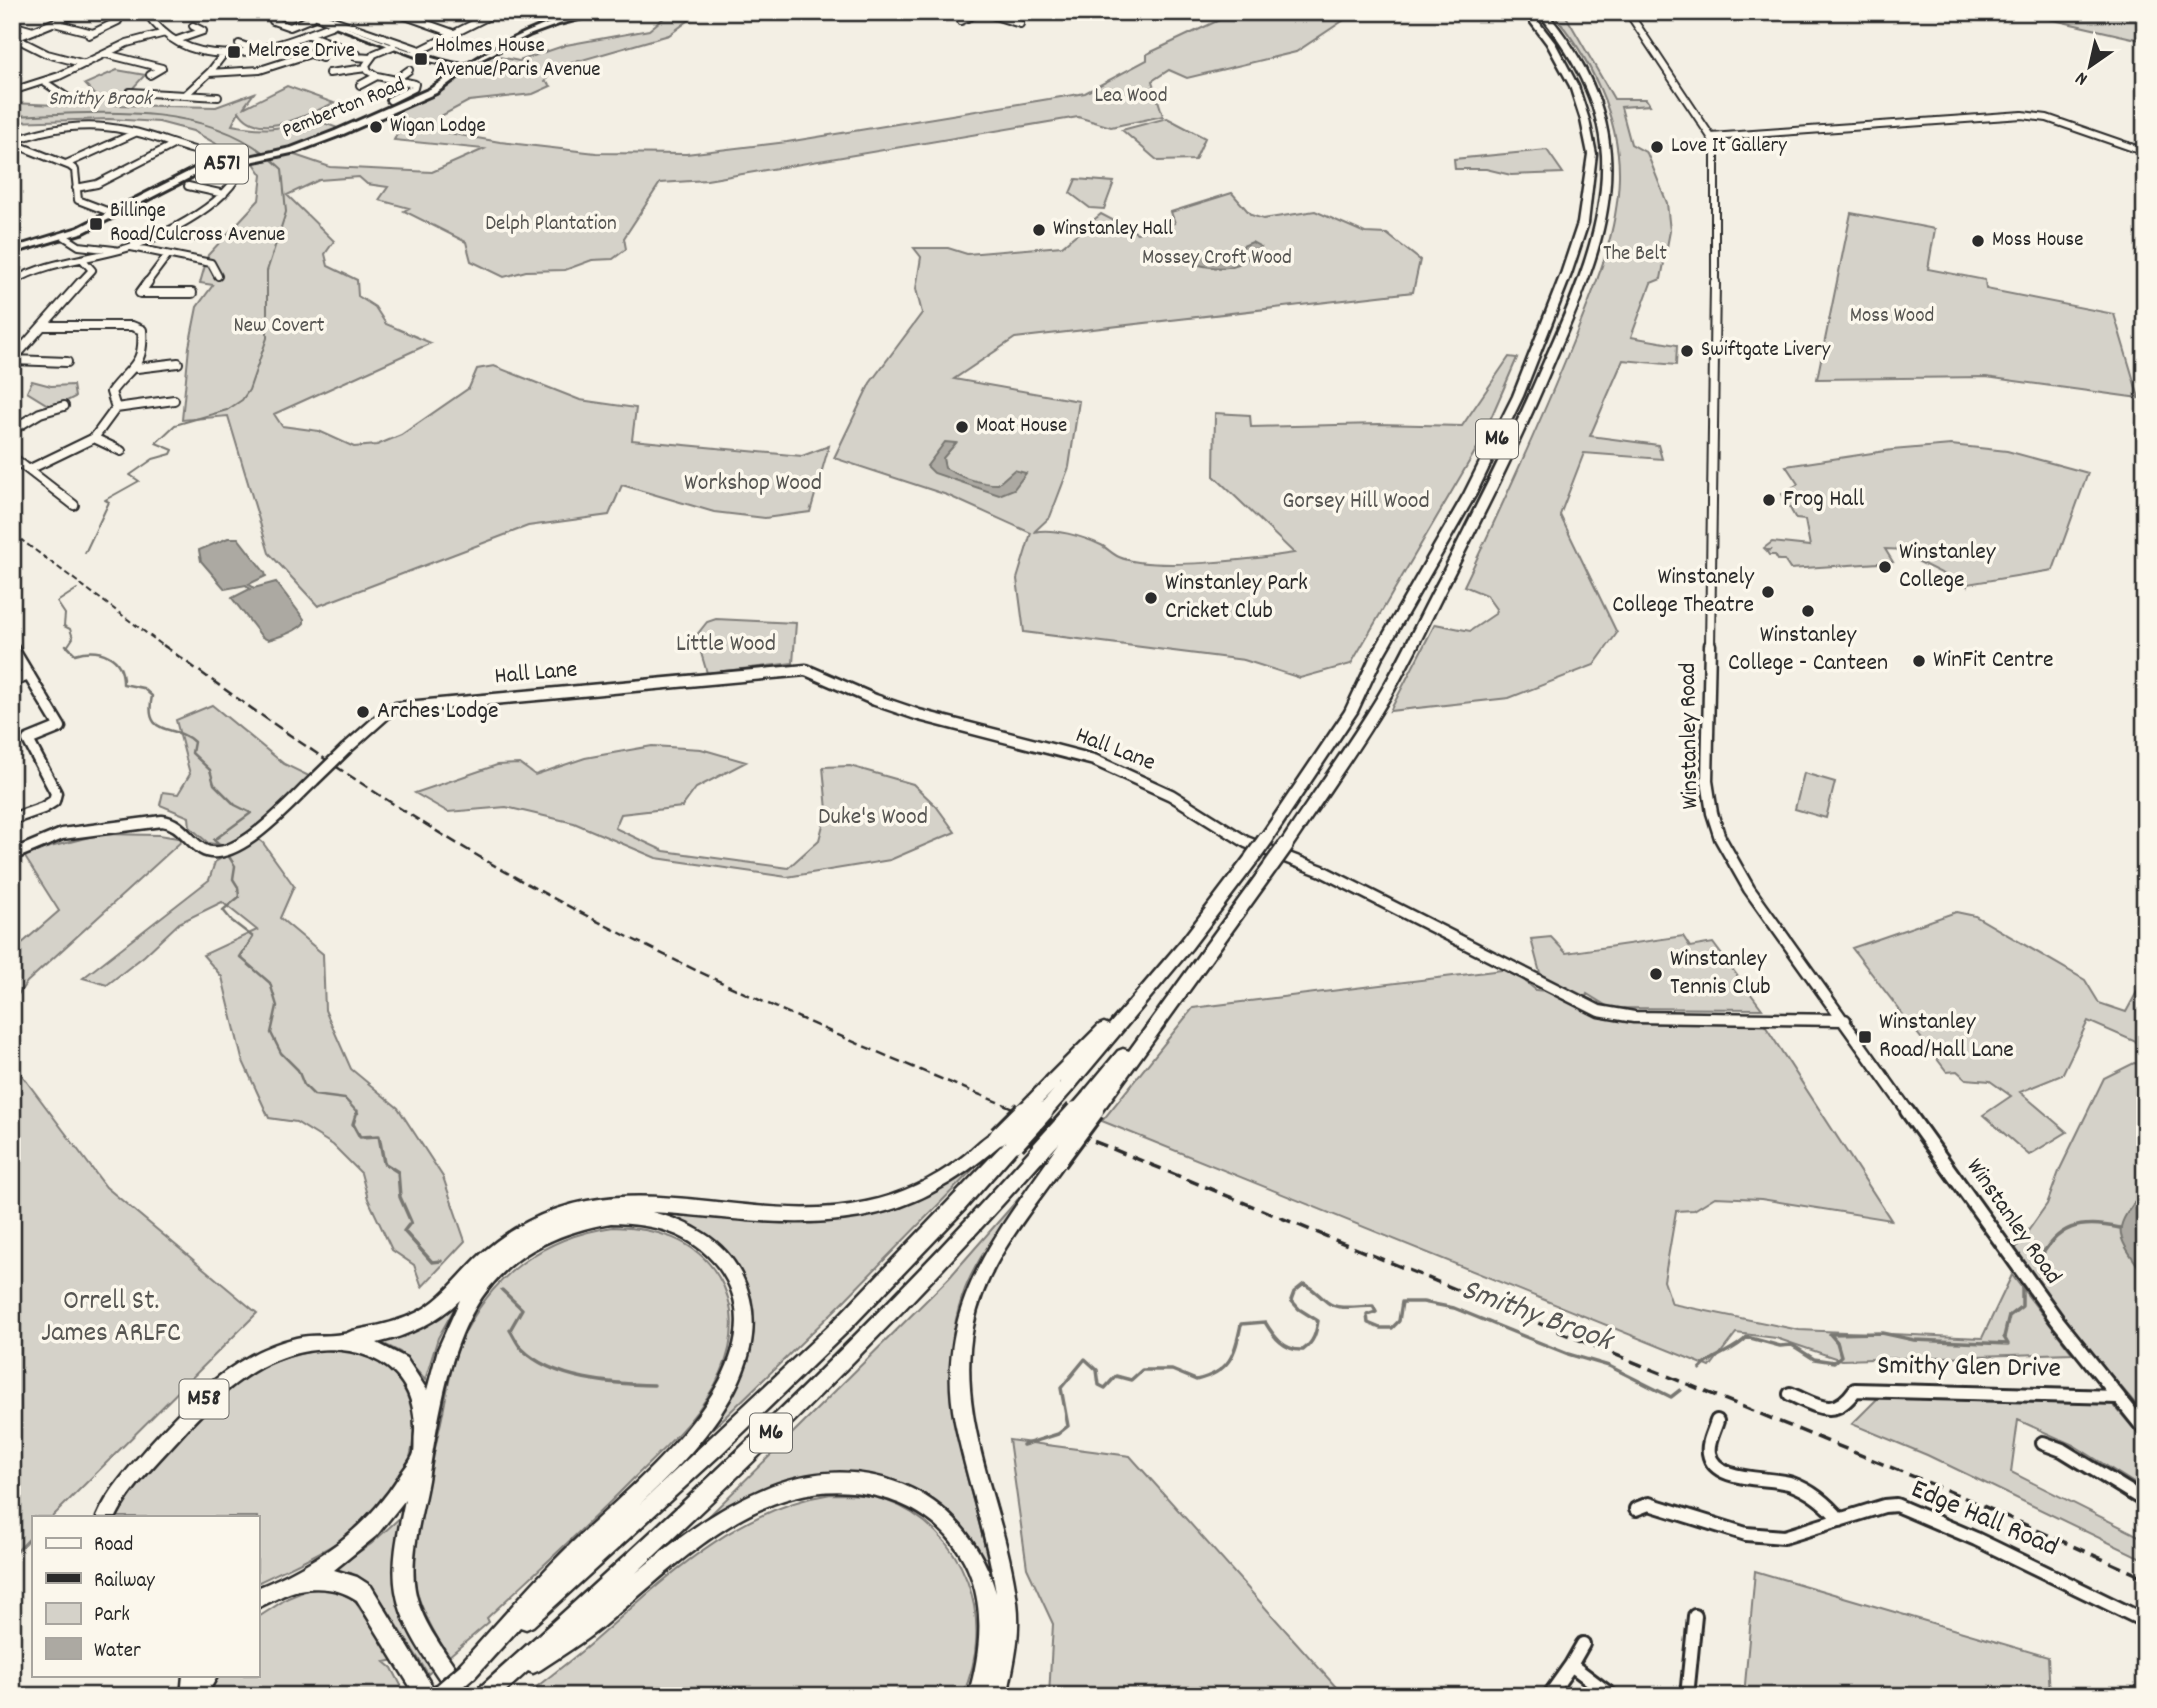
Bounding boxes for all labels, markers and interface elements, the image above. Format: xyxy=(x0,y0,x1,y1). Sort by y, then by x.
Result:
place label: Holmes House Avenue/Paris Avenue xyxy=(435,32,601,86)
north arrow xyxy=(2056,32,2126,102)
place label: Melrose Drive xyxy=(248,37,355,67)
marker: Melrose Drive xyxy=(226,44,242,60)
marker: Holmes House Avenue/Paris Avenue xyxy=(413,51,429,67)
text: N xyxy=(2071,63,2094,91)
street label: Pemberton Road xyxy=(278,71,410,147)
park label: Lea Wood xyxy=(1094,82,1168,112)
water label: Smithy Brook xyxy=(48,85,154,115)
place label: Wigan Lodge xyxy=(390,112,486,142)
marker: Wigan Lodge xyxy=(368,119,384,135)
place label: Love It Gallery xyxy=(1671,132,1787,162)
marker: Love It Gallery xyxy=(1649,139,1665,155)
road number: A571 xyxy=(196,144,248,183)
place label: Billinge Road/Culcross Avenue xyxy=(110,197,285,251)
park label: Delph Plantation xyxy=(485,210,617,240)
place label: Winstanley Hall xyxy=(1053,215,1173,245)
marker: Billinge Road/Culcross Avenue xyxy=(88,216,104,232)
marker: Winstanley Hall xyxy=(1031,222,1047,238)
place label: Moss House xyxy=(1992,226,2083,256)
marker: Moss House xyxy=(1970,233,1986,249)
park label: The Belt xyxy=(1603,240,1667,270)
park label: Mossey Croft Wood xyxy=(1142,244,1292,274)
park label: Moss Wood xyxy=(1850,302,1934,332)
park label: New Covert xyxy=(233,312,325,342)
place label: Swiftgate Livery xyxy=(1701,336,1831,366)
marker: Swiftgate Livery xyxy=(1679,343,1695,359)
place label: Moat House xyxy=(976,412,1067,442)
marker: Moat House xyxy=(954,419,970,435)
road number: M6 xyxy=(1476,420,1518,458)
park label: Workshop Wood xyxy=(684,467,822,501)
place label: Frog Hall xyxy=(1783,483,1865,517)
park label: Gorsey Hill Wood xyxy=(1282,485,1430,519)
marker: Frog Hall xyxy=(1761,492,1777,508)
place label: Winstanley College xyxy=(1899,536,1997,598)
marker: Winstanley College xyxy=(1877,559,1893,575)
place label: Winstanely College Theatre xyxy=(1612,561,1755,623)
place label: Winstanley Park Cricket Club xyxy=(1165,567,1308,629)
marker: Winstanely College Theatre xyxy=(1760,584,1776,600)
marker: Winstanley Park Cricket Club xyxy=(1143,590,1159,606)
marker: Winstanley College - Canteen xyxy=(1800,603,1816,619)
place label: Winstanley College - Canteen xyxy=(1728,619,1888,681)
park label: Little Wood xyxy=(676,628,776,662)
place label: WinFit Centre xyxy=(1933,644,2054,678)
street label: Hall Lane xyxy=(493,653,579,695)
marker: WinFit Centre xyxy=(1911,653,1927,669)
street label: Winstanley Road xyxy=(1672,662,1708,810)
place label: Arches Lodge xyxy=(377,695,499,729)
marker: Arches Lodge xyxy=(355,704,371,720)
street label: Hall Lane xyxy=(1070,719,1160,781)
park label: Duke's Wood xyxy=(818,801,928,835)
place label: Winstanley Tennis Club xyxy=(1670,943,1771,1005)
marker: Winstanley Tennis Club xyxy=(1648,966,1664,982)
place label: Winstanley Road/Hall Lane xyxy=(1879,1006,2014,1068)
marker: Winstanley Road/Hall Lane xyxy=(1857,1029,1873,1045)
street label: Winstanley Road xyxy=(1957,1152,2069,1292)
water label: Smithy Brook xyxy=(1454,1268,1620,1367)
park label: Orrell St. James ARLFC xyxy=(41,1283,181,1355)
street label: Smithy Glen Drive xyxy=(1877,1347,2061,1391)
road number: M58 xyxy=(180,1380,228,1418)
road number: M6 xyxy=(750,1414,792,1452)
street label: Edge Hall Road xyxy=(1904,1471,2064,1569)
legend xyxy=(32,1516,259,1676)
text: Road xyxy=(94,1531,133,1561)
text: Railway xyxy=(94,1567,155,1597)
text: Park xyxy=(94,1601,130,1631)
text: Water xyxy=(94,1637,141,1667)

